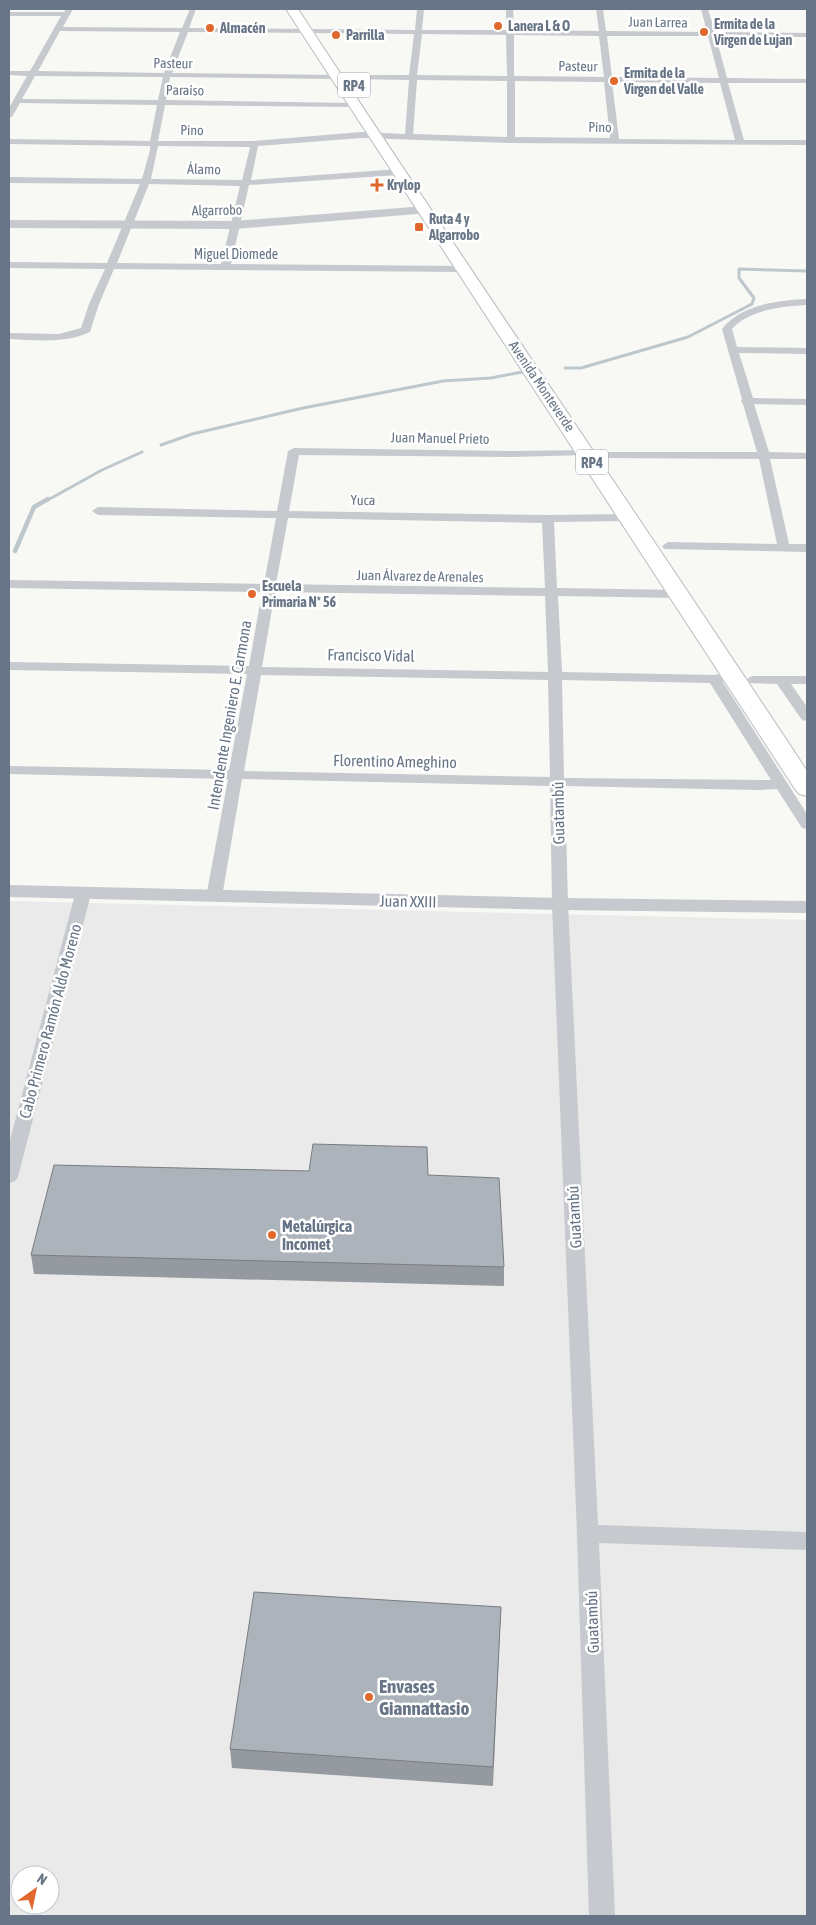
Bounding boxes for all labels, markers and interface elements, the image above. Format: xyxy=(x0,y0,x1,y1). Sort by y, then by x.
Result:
street label: Juan Larrea xyxy=(628,13,688,31)
place label: Ermita de la Virgen de Lujan xyxy=(713,16,792,48)
place label: Lanera L & O xyxy=(508,18,570,34)
place label: Almacén xyxy=(219,20,266,36)
marker: Lanera L & O xyxy=(492,20,504,32)
marker: Almacén xyxy=(204,22,216,34)
marker: Ermita de la Virgen de Lujan xyxy=(698,26,710,38)
place label: Parrilla xyxy=(346,27,385,43)
marker: Parrilla xyxy=(330,29,342,41)
street label: Pasteur xyxy=(153,55,194,71)
street label: Pasteur xyxy=(558,58,599,74)
place label: Ermita de la Virgen del Valle xyxy=(623,65,704,97)
road number: RP4 xyxy=(338,72,370,98)
marker: Ermita de la Virgen del Valle xyxy=(608,75,620,87)
street label: Paraíso xyxy=(166,82,204,98)
street label: Pino xyxy=(588,119,612,135)
street label: Pino xyxy=(180,122,204,138)
street label: Álamo xyxy=(187,161,221,177)
place label: Krylop xyxy=(387,177,421,193)
marker: Krylop xyxy=(371,179,383,191)
street label: Algarrobo xyxy=(192,202,242,218)
place label: Ruta 4 y Algarrobo xyxy=(428,211,480,243)
marker: Ruta 4 y Algarrobo xyxy=(413,221,425,233)
street label: Miguel Diomede xyxy=(194,246,278,262)
street label: Avenida Monteverde xyxy=(506,338,578,434)
street label: Juan Manuel Prieto xyxy=(390,429,490,447)
road number: RP4 xyxy=(576,450,608,474)
street label: Yuca xyxy=(351,492,375,508)
street label: Juan Álvarez de Arenales xyxy=(356,567,484,585)
place label: Escuela Primaria N* 56 xyxy=(262,578,337,610)
marker: Escuela Primaria N* 56 xyxy=(246,588,258,600)
street label: Intendente Ingeniero E. Carmona xyxy=(203,619,256,811)
street label: Francisco Vidal xyxy=(327,645,416,665)
street label: Florentino Ameghino xyxy=(333,751,457,772)
street label: Guatambú xyxy=(548,782,568,844)
street label: Juan XXIII xyxy=(379,892,437,910)
street label: Cabo Primero Ramón Aldo Moreno xyxy=(15,922,85,1120)
street label: Guatambú xyxy=(563,1185,585,1249)
place label: Metalúrgica Incomet xyxy=(282,1217,352,1253)
marker: Metalúrgica Incomet xyxy=(266,1229,278,1241)
street label: Guatambú xyxy=(582,1590,602,1654)
place label: Envases Giannattasio xyxy=(379,1675,469,1719)
marker: Envases Giannattasio xyxy=(363,1691,375,1703)
north arrow xyxy=(10,1865,60,1915)
text: N xyxy=(34,1870,50,1888)

